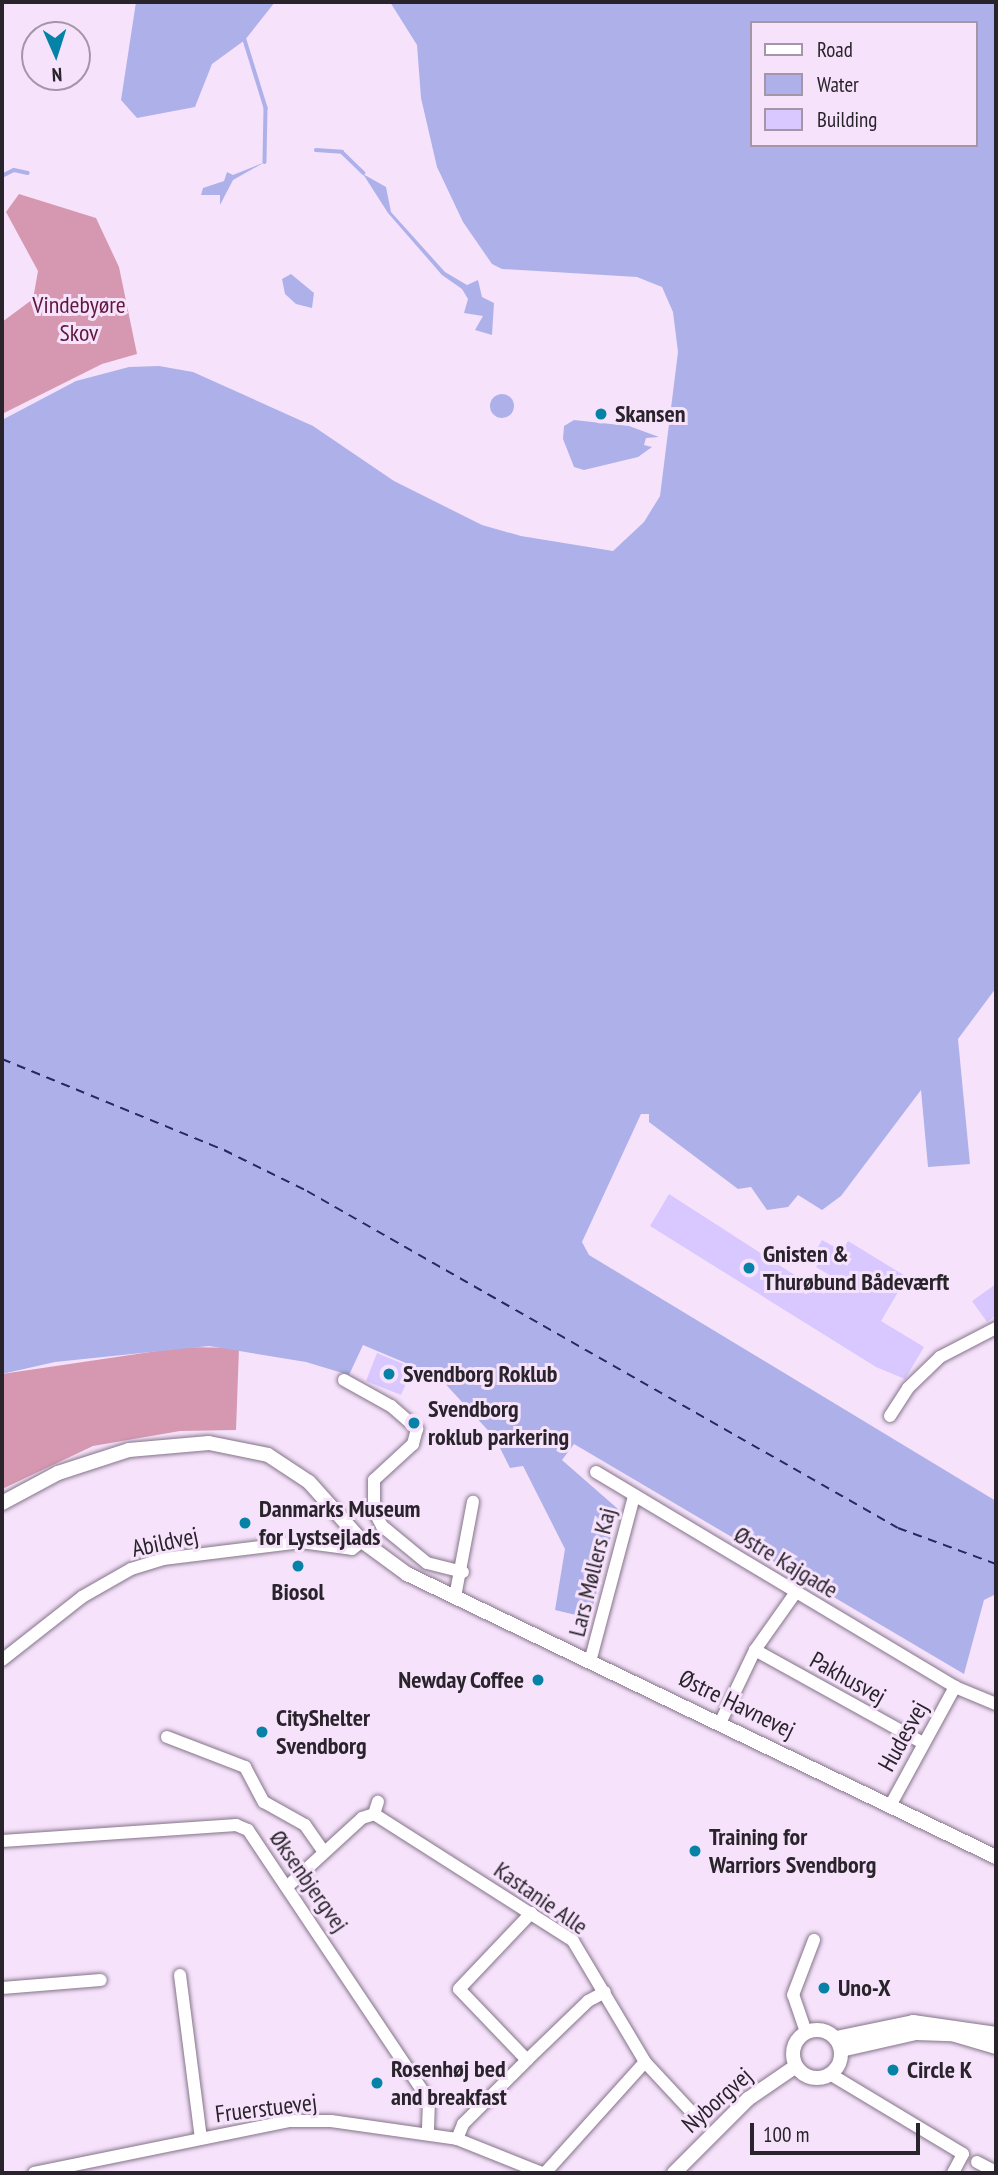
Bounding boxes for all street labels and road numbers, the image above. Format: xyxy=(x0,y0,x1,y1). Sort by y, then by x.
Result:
street label: Lars Møllers Kaj xyxy=(562,1505,622,1639)
street label: Østre Kajgade xyxy=(729,1520,843,1604)
street label: Abildvej xyxy=(129,1521,201,1563)
street label: Pakhusvej xyxy=(805,1645,891,1711)
street label: Østre Havnevej xyxy=(674,1664,800,1744)
street label: Hudesvej xyxy=(872,1696,934,1776)
street label: Øksenbjergvej xyxy=(263,1824,355,1938)
street label: Kastanie Alle xyxy=(488,1855,594,1941)
street label: Nyborgvej xyxy=(676,2061,758,2139)
street label: Fruerstuevej xyxy=(213,2087,319,2129)

